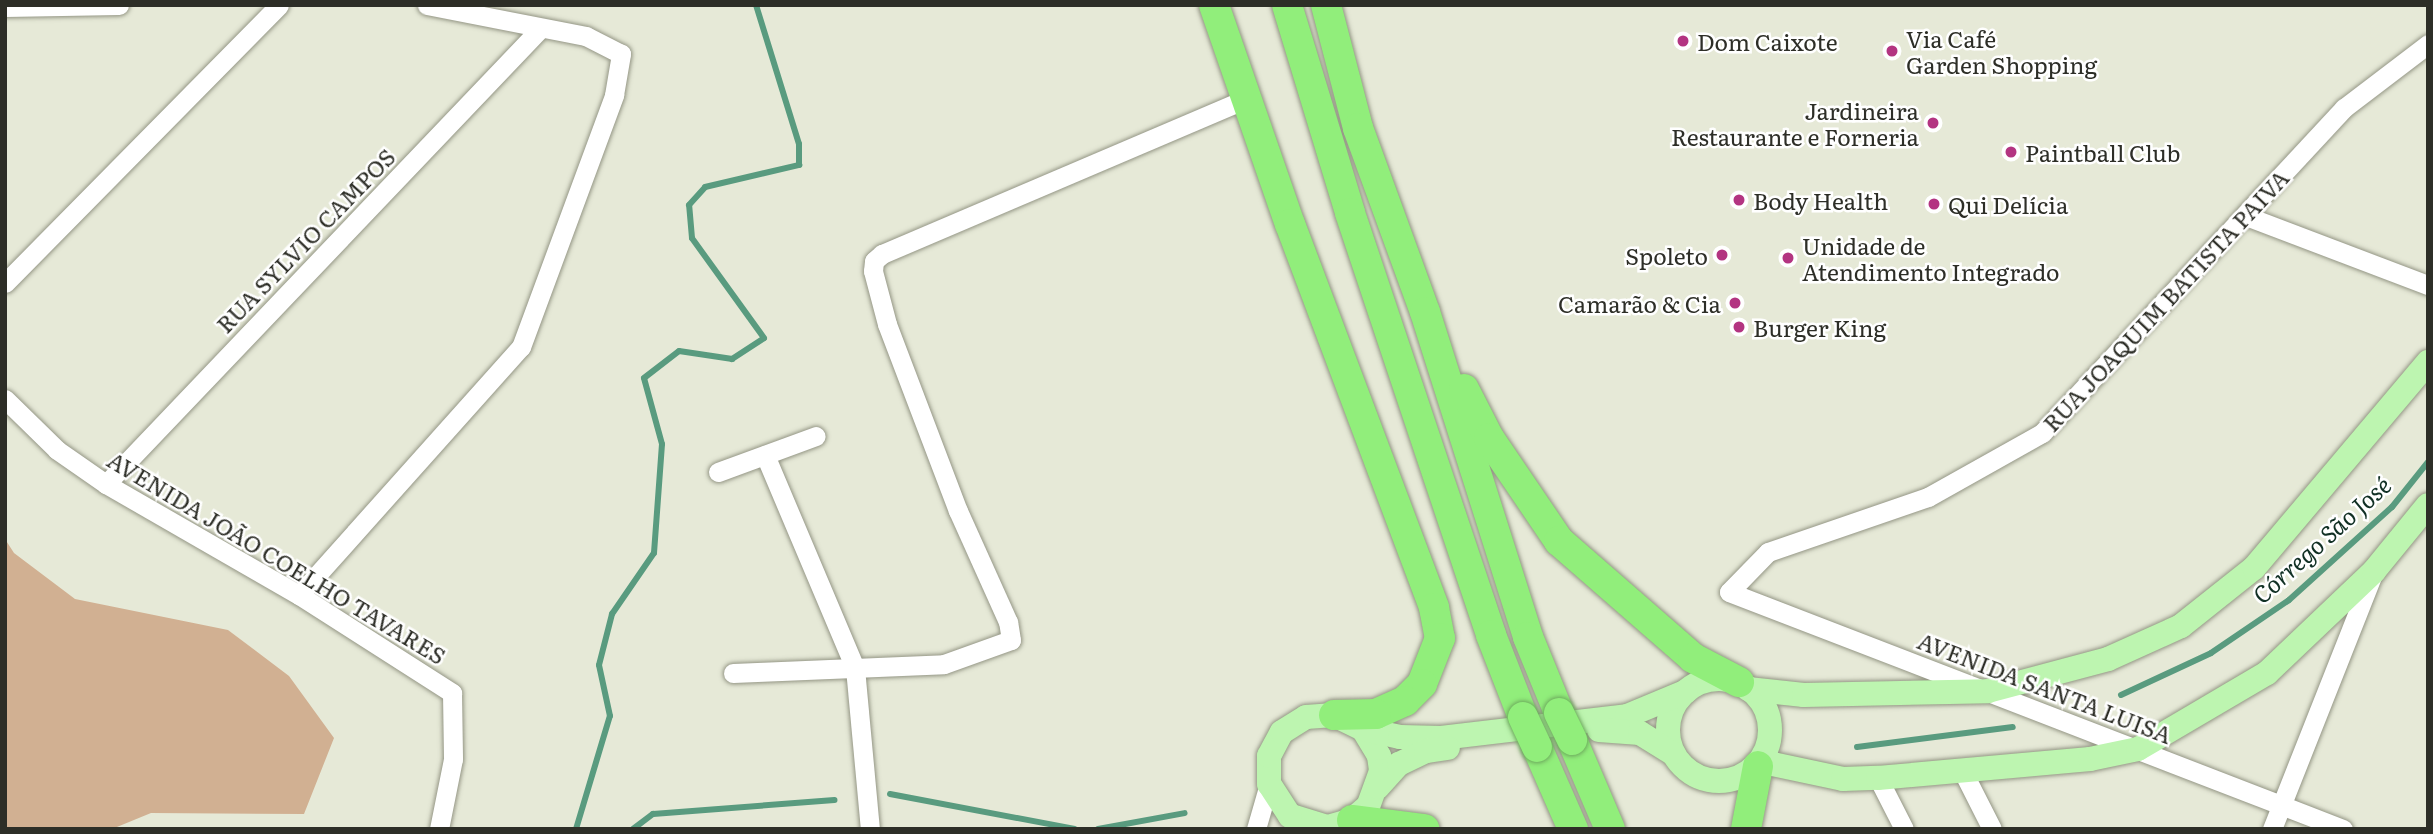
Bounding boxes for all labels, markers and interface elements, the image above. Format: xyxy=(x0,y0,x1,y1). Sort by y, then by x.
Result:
place label: Via Café Garden Shopping xyxy=(1906,24,2097,78)
place label: Dom Caixote xyxy=(1697,27,1838,55)
marker: Dom Caixote xyxy=(1675,33,1691,49)
marker: Via Café Garden Shopping xyxy=(1884,43,1900,59)
place label: Jardineira Restaurante e Forneria xyxy=(1671,96,1919,150)
marker: Jardineira Restaurante e Forneria xyxy=(1925,115,1941,131)
place label: Paintball Club xyxy=(2025,138,2180,166)
street label: RUA SYLVIO CAMPOS xyxy=(210,142,400,338)
marker: Paintball Club xyxy=(2003,144,2019,160)
street label: RUA JOAQUIM BATISTA PAIVA xyxy=(2036,163,2294,437)
place label: Body Health xyxy=(1753,186,1888,214)
place label: Qui Delícia xyxy=(1948,190,2068,218)
marker: Body Health xyxy=(1731,192,1747,208)
marker: Qui Delícia xyxy=(1926,196,1942,212)
place label: Unidade de Atendimento Integrado xyxy=(1802,231,2060,285)
place label: Spoleto xyxy=(1625,241,1708,269)
marker: Spoleto xyxy=(1714,247,1730,263)
marker: Unidade de Atendimento Integrado xyxy=(1780,250,1796,266)
place label: Camarão & Cia xyxy=(1558,289,1721,317)
marker: Camarão & Cia xyxy=(1727,295,1743,311)
place label: Burger King xyxy=(1753,313,1886,341)
marker: Burger King xyxy=(1731,319,1747,335)
street label: AVENIDA JOÃO COELHO TAVARES xyxy=(103,445,451,669)
water label: Córrego São José xyxy=(2246,469,2396,609)
street label: AVENIDA SANTA LUISA xyxy=(1914,626,2176,748)

